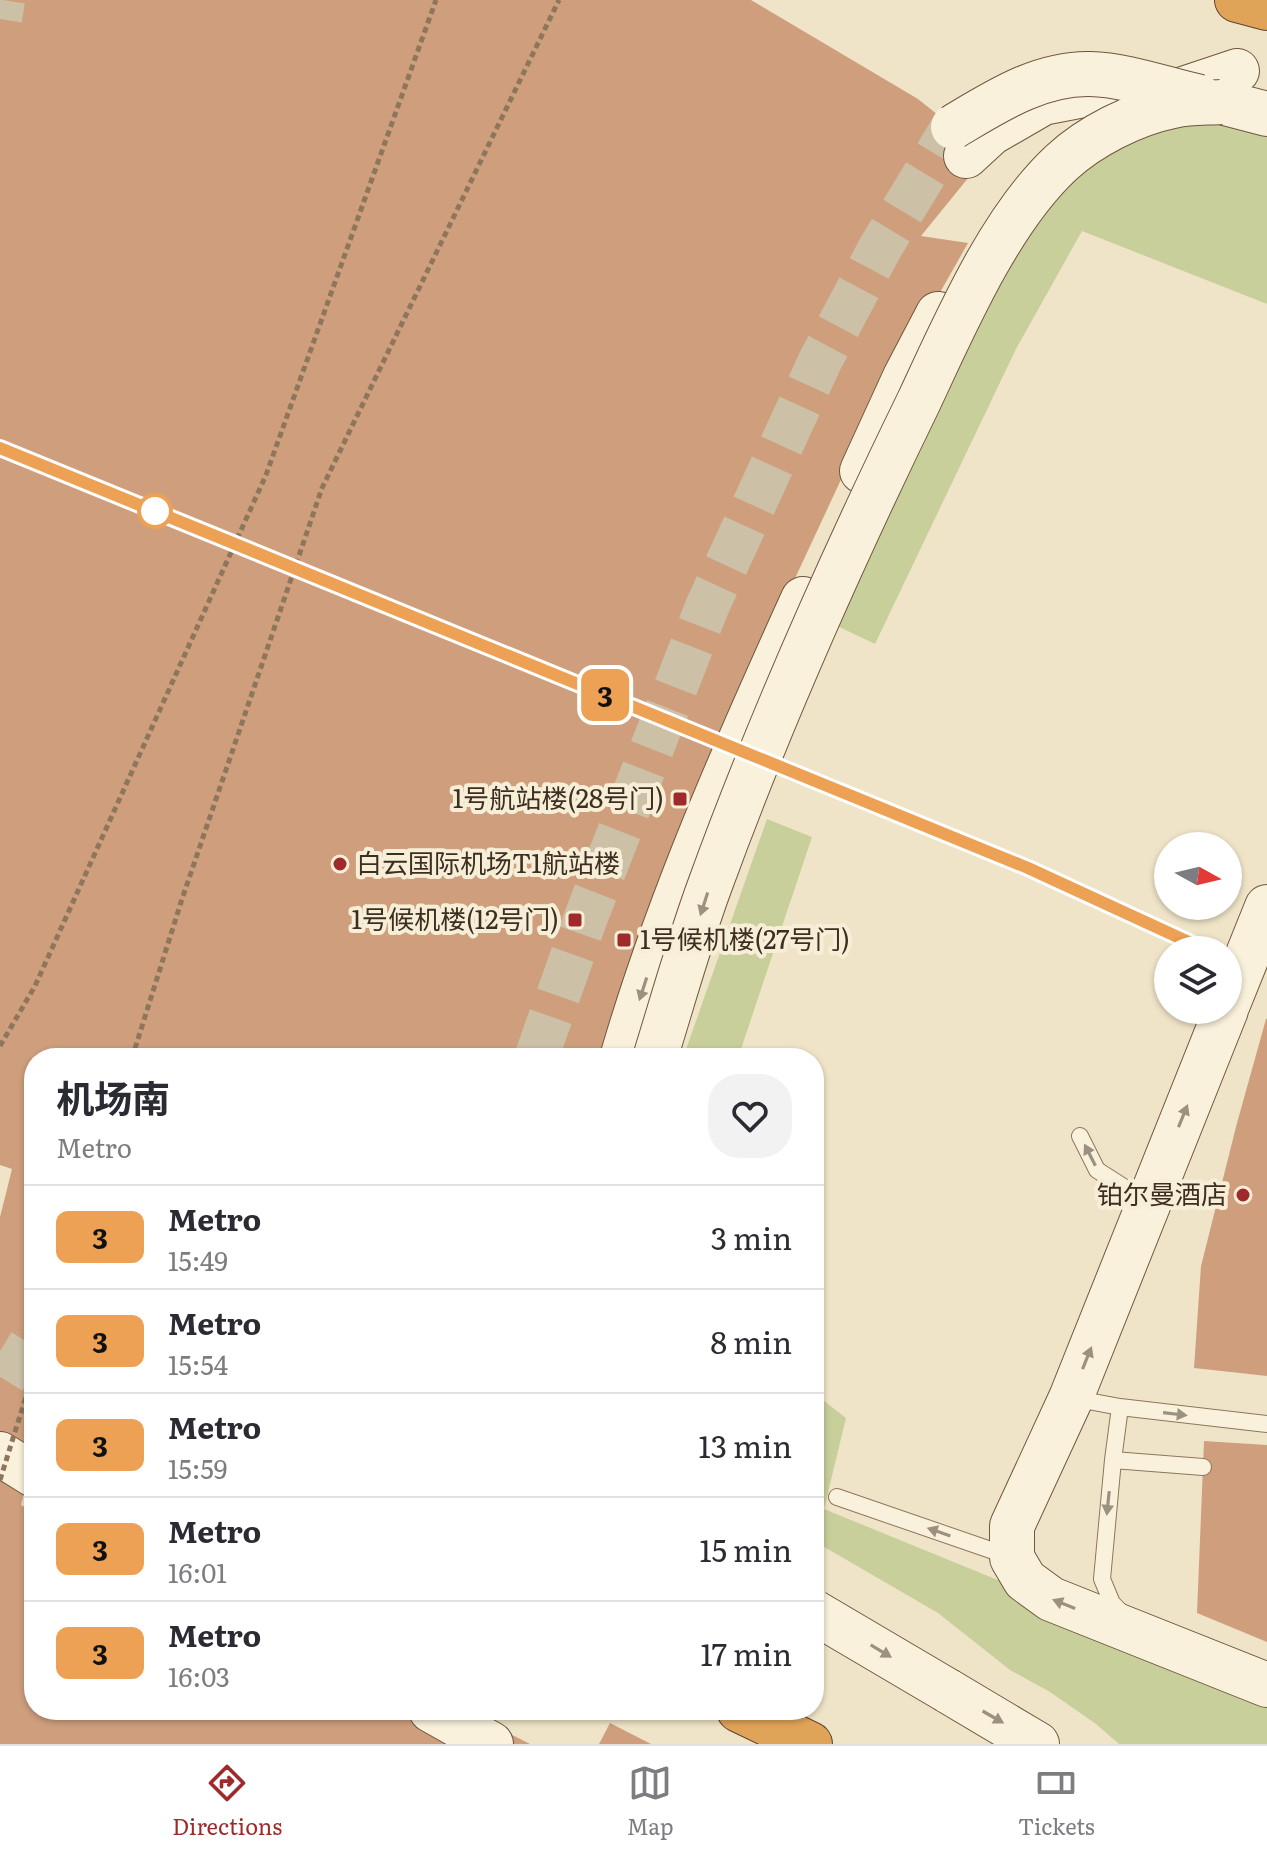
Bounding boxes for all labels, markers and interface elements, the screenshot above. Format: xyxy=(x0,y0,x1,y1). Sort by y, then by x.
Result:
unlabelled marker xyxy=(138,494,172,528)
line badge: 3 xyxy=(579,669,631,721)
text: 3 xyxy=(597,674,613,716)
place label: 1号航站楼(28号门) xyxy=(453,777,664,816)
marker: 1号航站楼(28号门) xyxy=(671,790,689,808)
north arrow xyxy=(1154,832,1242,920)
map controls xyxy=(1154,832,1242,1024)
place label: 白云国际机场T1航站楼 xyxy=(356,842,620,881)
marker: 白云国际机场T1航站楼 xyxy=(331,855,349,873)
one-way arrow xyxy=(697,892,709,916)
place label: 1号候机楼(12号门) xyxy=(351,898,559,937)
marker: 1号候机楼(12号门) xyxy=(566,911,584,929)
place label: 1号候机楼(27号门) xyxy=(640,918,850,957)
marker: 1号候机楼(27号门) xyxy=(615,931,633,949)
button: layers xyxy=(1154,936,1242,1024)
one-way arrow xyxy=(636,978,649,1002)
text: 机场南 xyxy=(56,1068,170,1125)
button: heart xyxy=(708,1074,792,1158)
one-way arrow xyxy=(1177,1104,1190,1128)
text: Metro xyxy=(56,1127,132,1166)
one-way arrow xyxy=(1083,1144,1096,1167)
place label: 铂尔曼酒店 xyxy=(1097,1173,1227,1212)
marker: 铂尔曼酒店 xyxy=(1234,1186,1252,1204)
text: Metro xyxy=(168,1196,261,1240)
text: 3 min xyxy=(711,1215,792,1259)
text: 3 xyxy=(92,1216,108,1258)
text: 15:49 xyxy=(168,1240,228,1279)
text: Metro xyxy=(168,1300,261,1344)
text: 8 min xyxy=(711,1319,792,1363)
text: 3 xyxy=(92,1320,108,1362)
text: 15:54 xyxy=(168,1344,228,1383)
one-way arrow xyxy=(1080,1346,1093,1370)
text: Metro xyxy=(168,1404,261,1448)
one-way arrow xyxy=(1163,1407,1188,1420)
text: 13 min xyxy=(699,1423,792,1467)
text: 3 xyxy=(92,1424,108,1466)
text: 15:59 xyxy=(168,1448,227,1487)
one-way arrow xyxy=(1102,1491,1115,1516)
text: Metro xyxy=(168,1508,261,1552)
one-way arrow xyxy=(926,1526,950,1538)
text: 15 min xyxy=(700,1527,792,1571)
text: 3 xyxy=(92,1528,108,1570)
text: 16:01 xyxy=(168,1552,227,1591)
one-way arrow xyxy=(1052,1598,1076,1611)
text: Metro xyxy=(168,1612,261,1656)
text: 17 min xyxy=(701,1631,792,1675)
text: 3 xyxy=(92,1632,108,1674)
one-way arrow xyxy=(870,1644,892,1658)
text: 16:03 xyxy=(168,1656,230,1695)
one-way arrow xyxy=(982,1710,1004,1724)
tab: Directions xyxy=(172,1761,282,1842)
tab: Map xyxy=(627,1761,673,1842)
tab: Tickets xyxy=(1018,1761,1095,1842)

